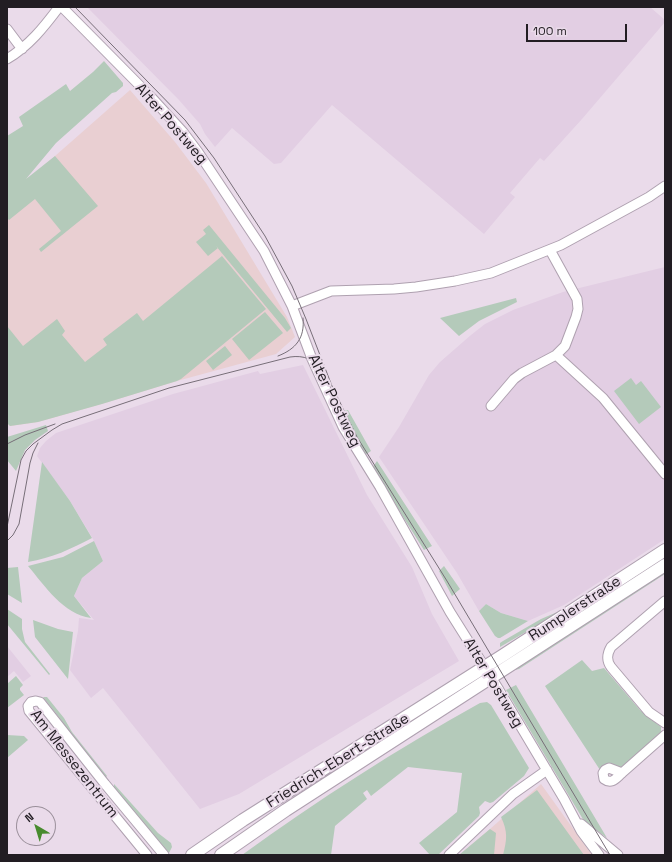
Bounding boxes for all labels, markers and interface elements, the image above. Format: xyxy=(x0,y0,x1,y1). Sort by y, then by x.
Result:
scale bar xyxy=(528,16,629,42)
text: 100 m xyxy=(533,23,567,39)
street label: Alter Postweg xyxy=(131,80,211,168)
street label: Alter Postweg xyxy=(304,352,364,450)
street label: Rumplerstraße xyxy=(526,573,624,645)
street label: Alter Postweg xyxy=(459,635,527,731)
street label: Am Messezentrum xyxy=(26,706,122,822)
street label: Friedrich-Ebert-Straße xyxy=(263,710,413,812)
north arrow xyxy=(16,806,56,846)
text: N xyxy=(22,810,36,825)

